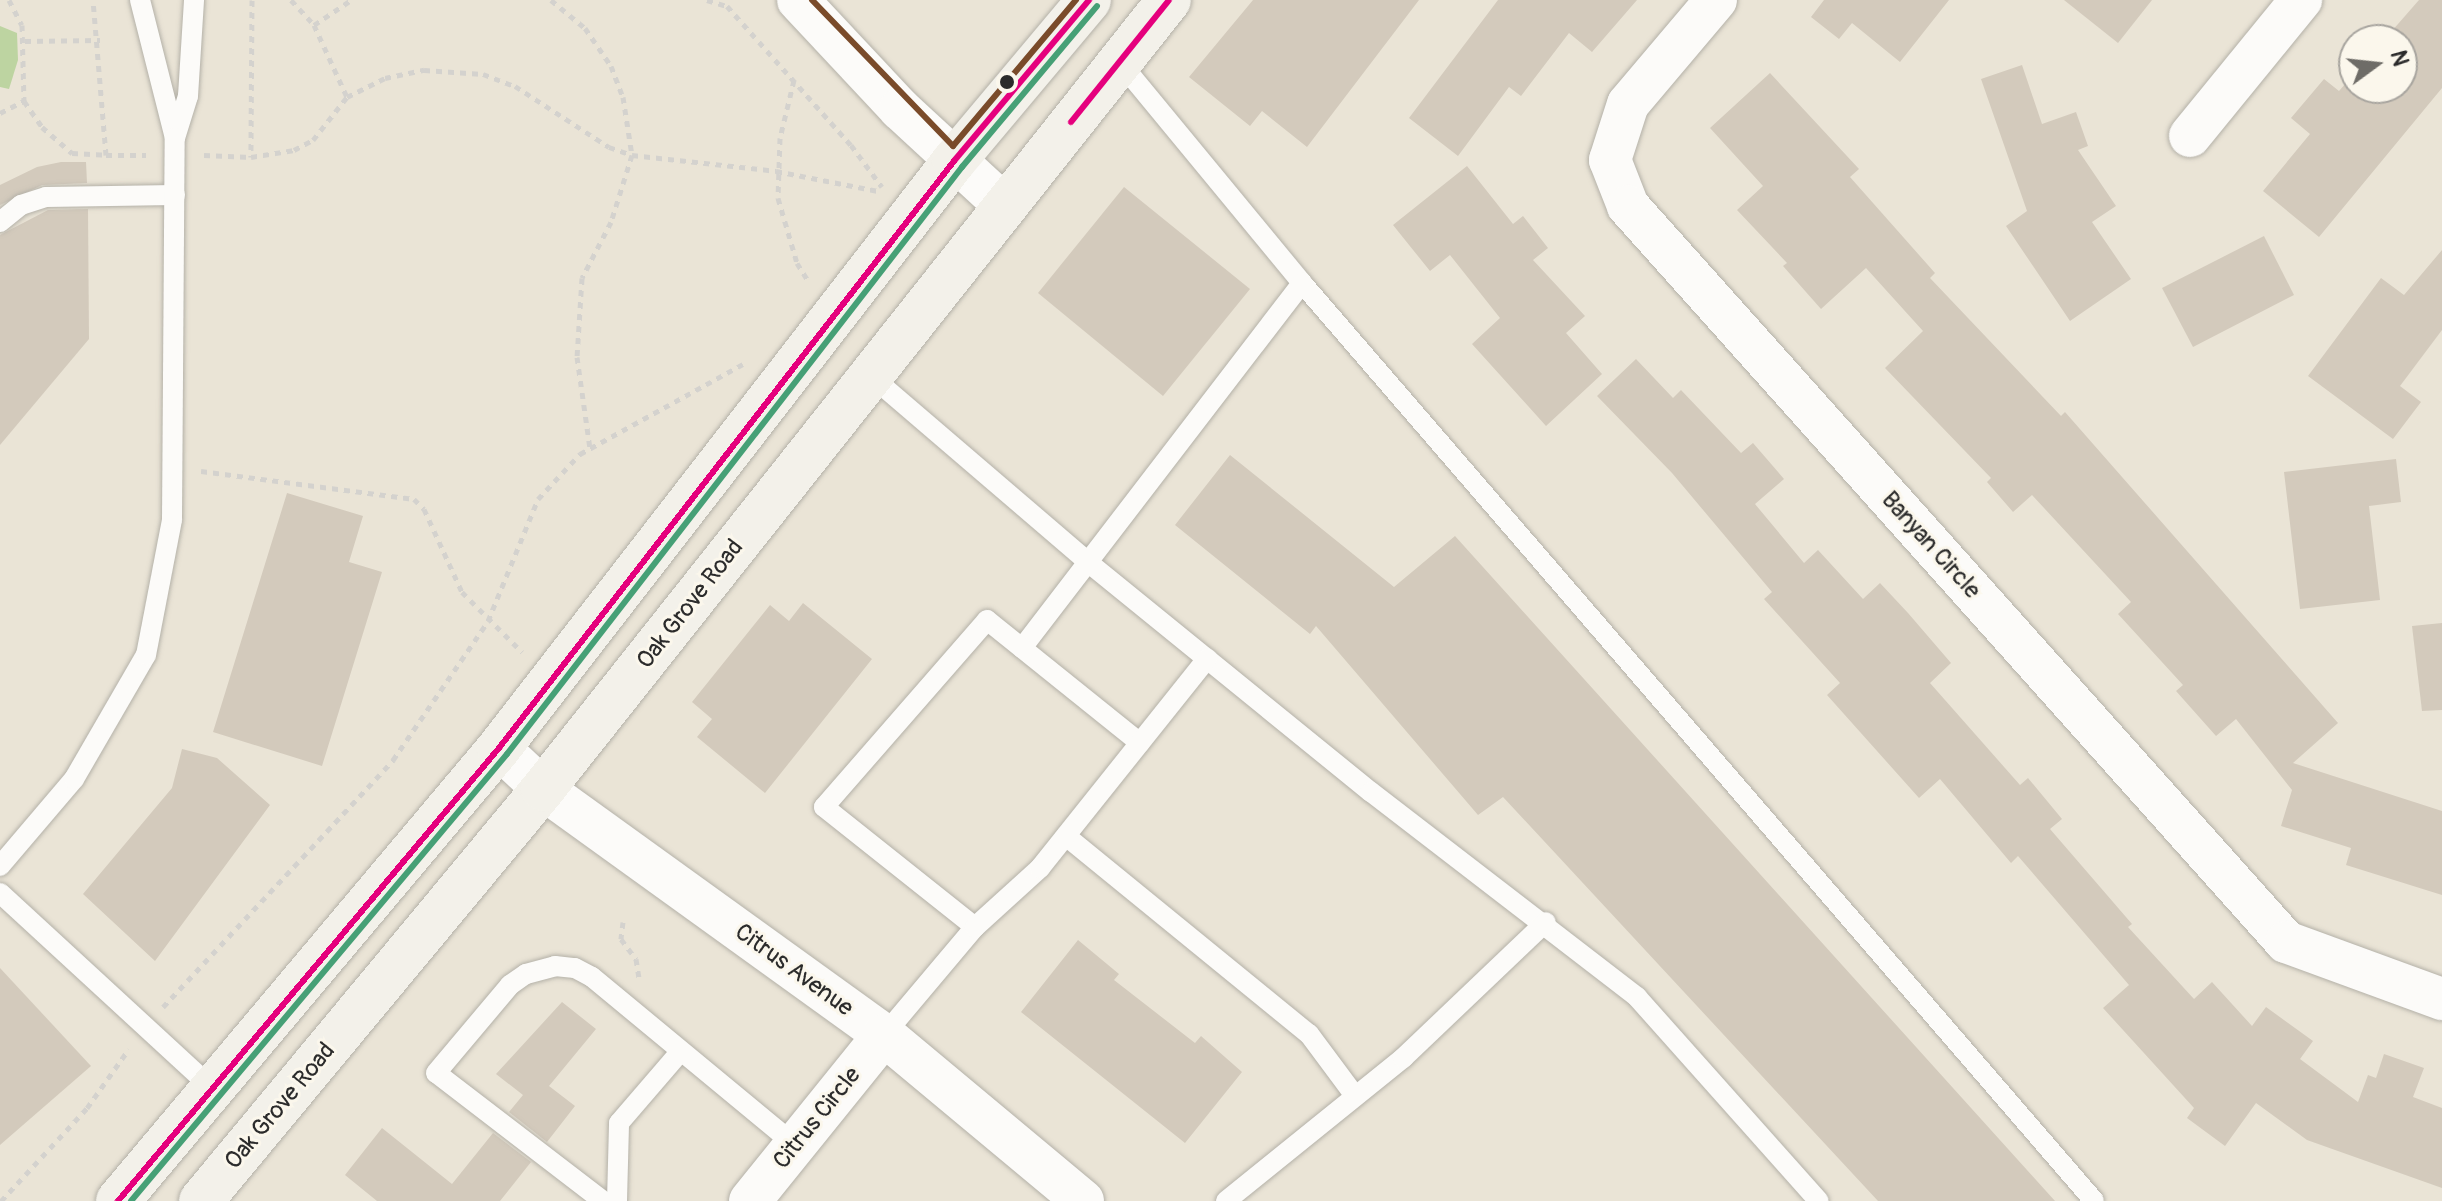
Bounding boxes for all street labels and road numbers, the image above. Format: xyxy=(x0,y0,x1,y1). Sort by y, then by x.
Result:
street label: Banyan Circle xyxy=(1875,486,1987,604)
street label: Oak Grove Road xyxy=(631,534,749,674)
street label: Citrus Avenue xyxy=(729,917,859,1023)
street label: Oak Grove Road xyxy=(219,1037,341,1175)
street label: Citrus Circle xyxy=(767,1061,867,1175)

